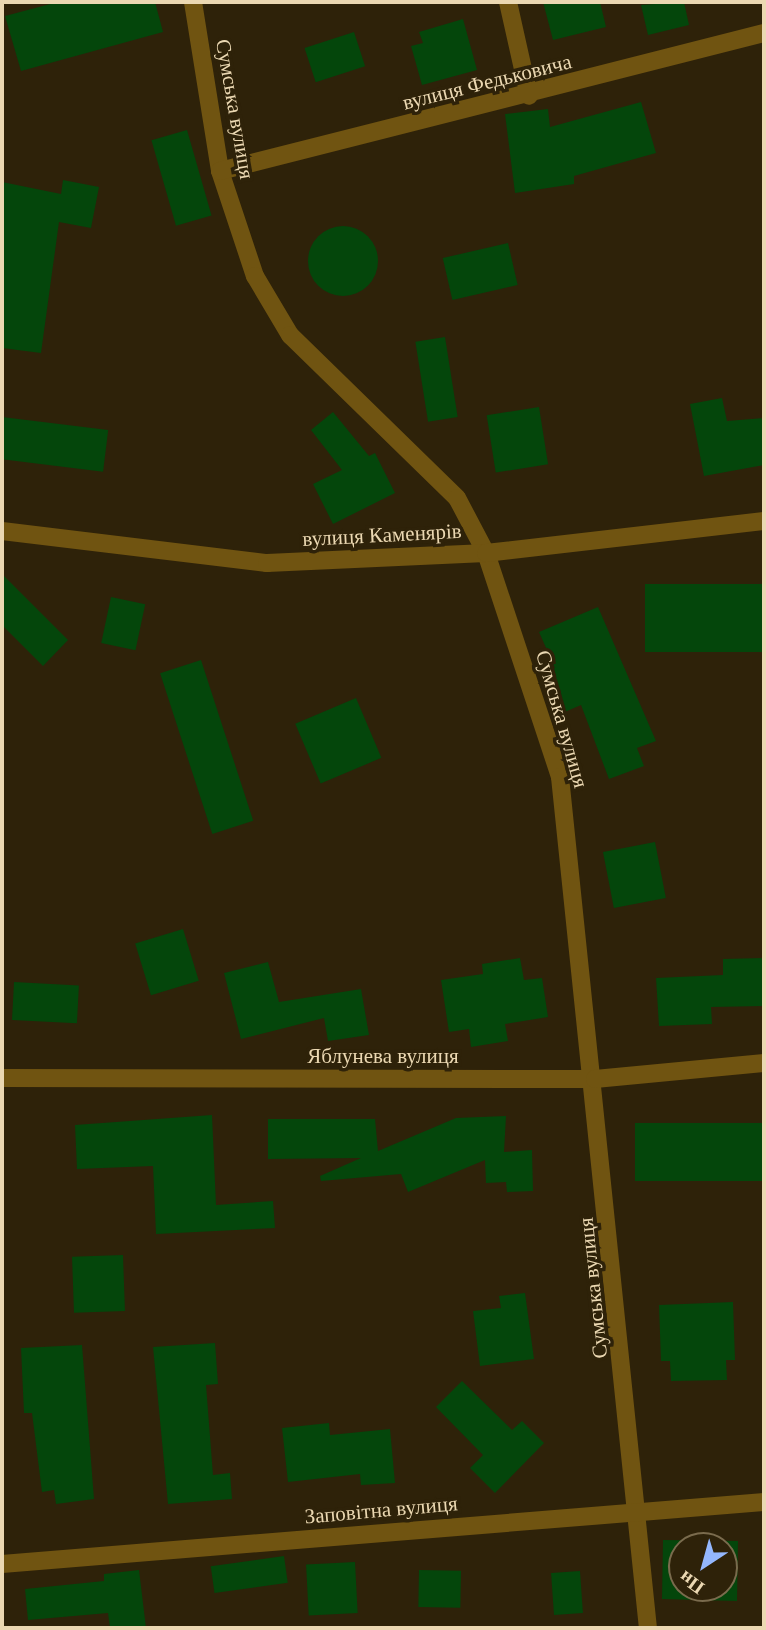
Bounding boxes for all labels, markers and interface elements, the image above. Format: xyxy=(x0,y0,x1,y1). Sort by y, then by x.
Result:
street label: Сумська вулиця xyxy=(210,37,260,181)
street label: вулиця Федьковича xyxy=(400,49,574,115)
street label: вулиця Каменярів xyxy=(302,518,462,552)
street label: Сумська вулиця xyxy=(530,647,594,791)
street label: Яблунева вулиця xyxy=(307,1043,459,1069)
street label: Сумська вулиця xyxy=(573,1216,613,1360)
street label: Заповітна вулиця xyxy=(303,1491,459,1529)
north arrow xyxy=(668,1532,738,1602)
text: Пн xyxy=(675,1567,708,1599)

